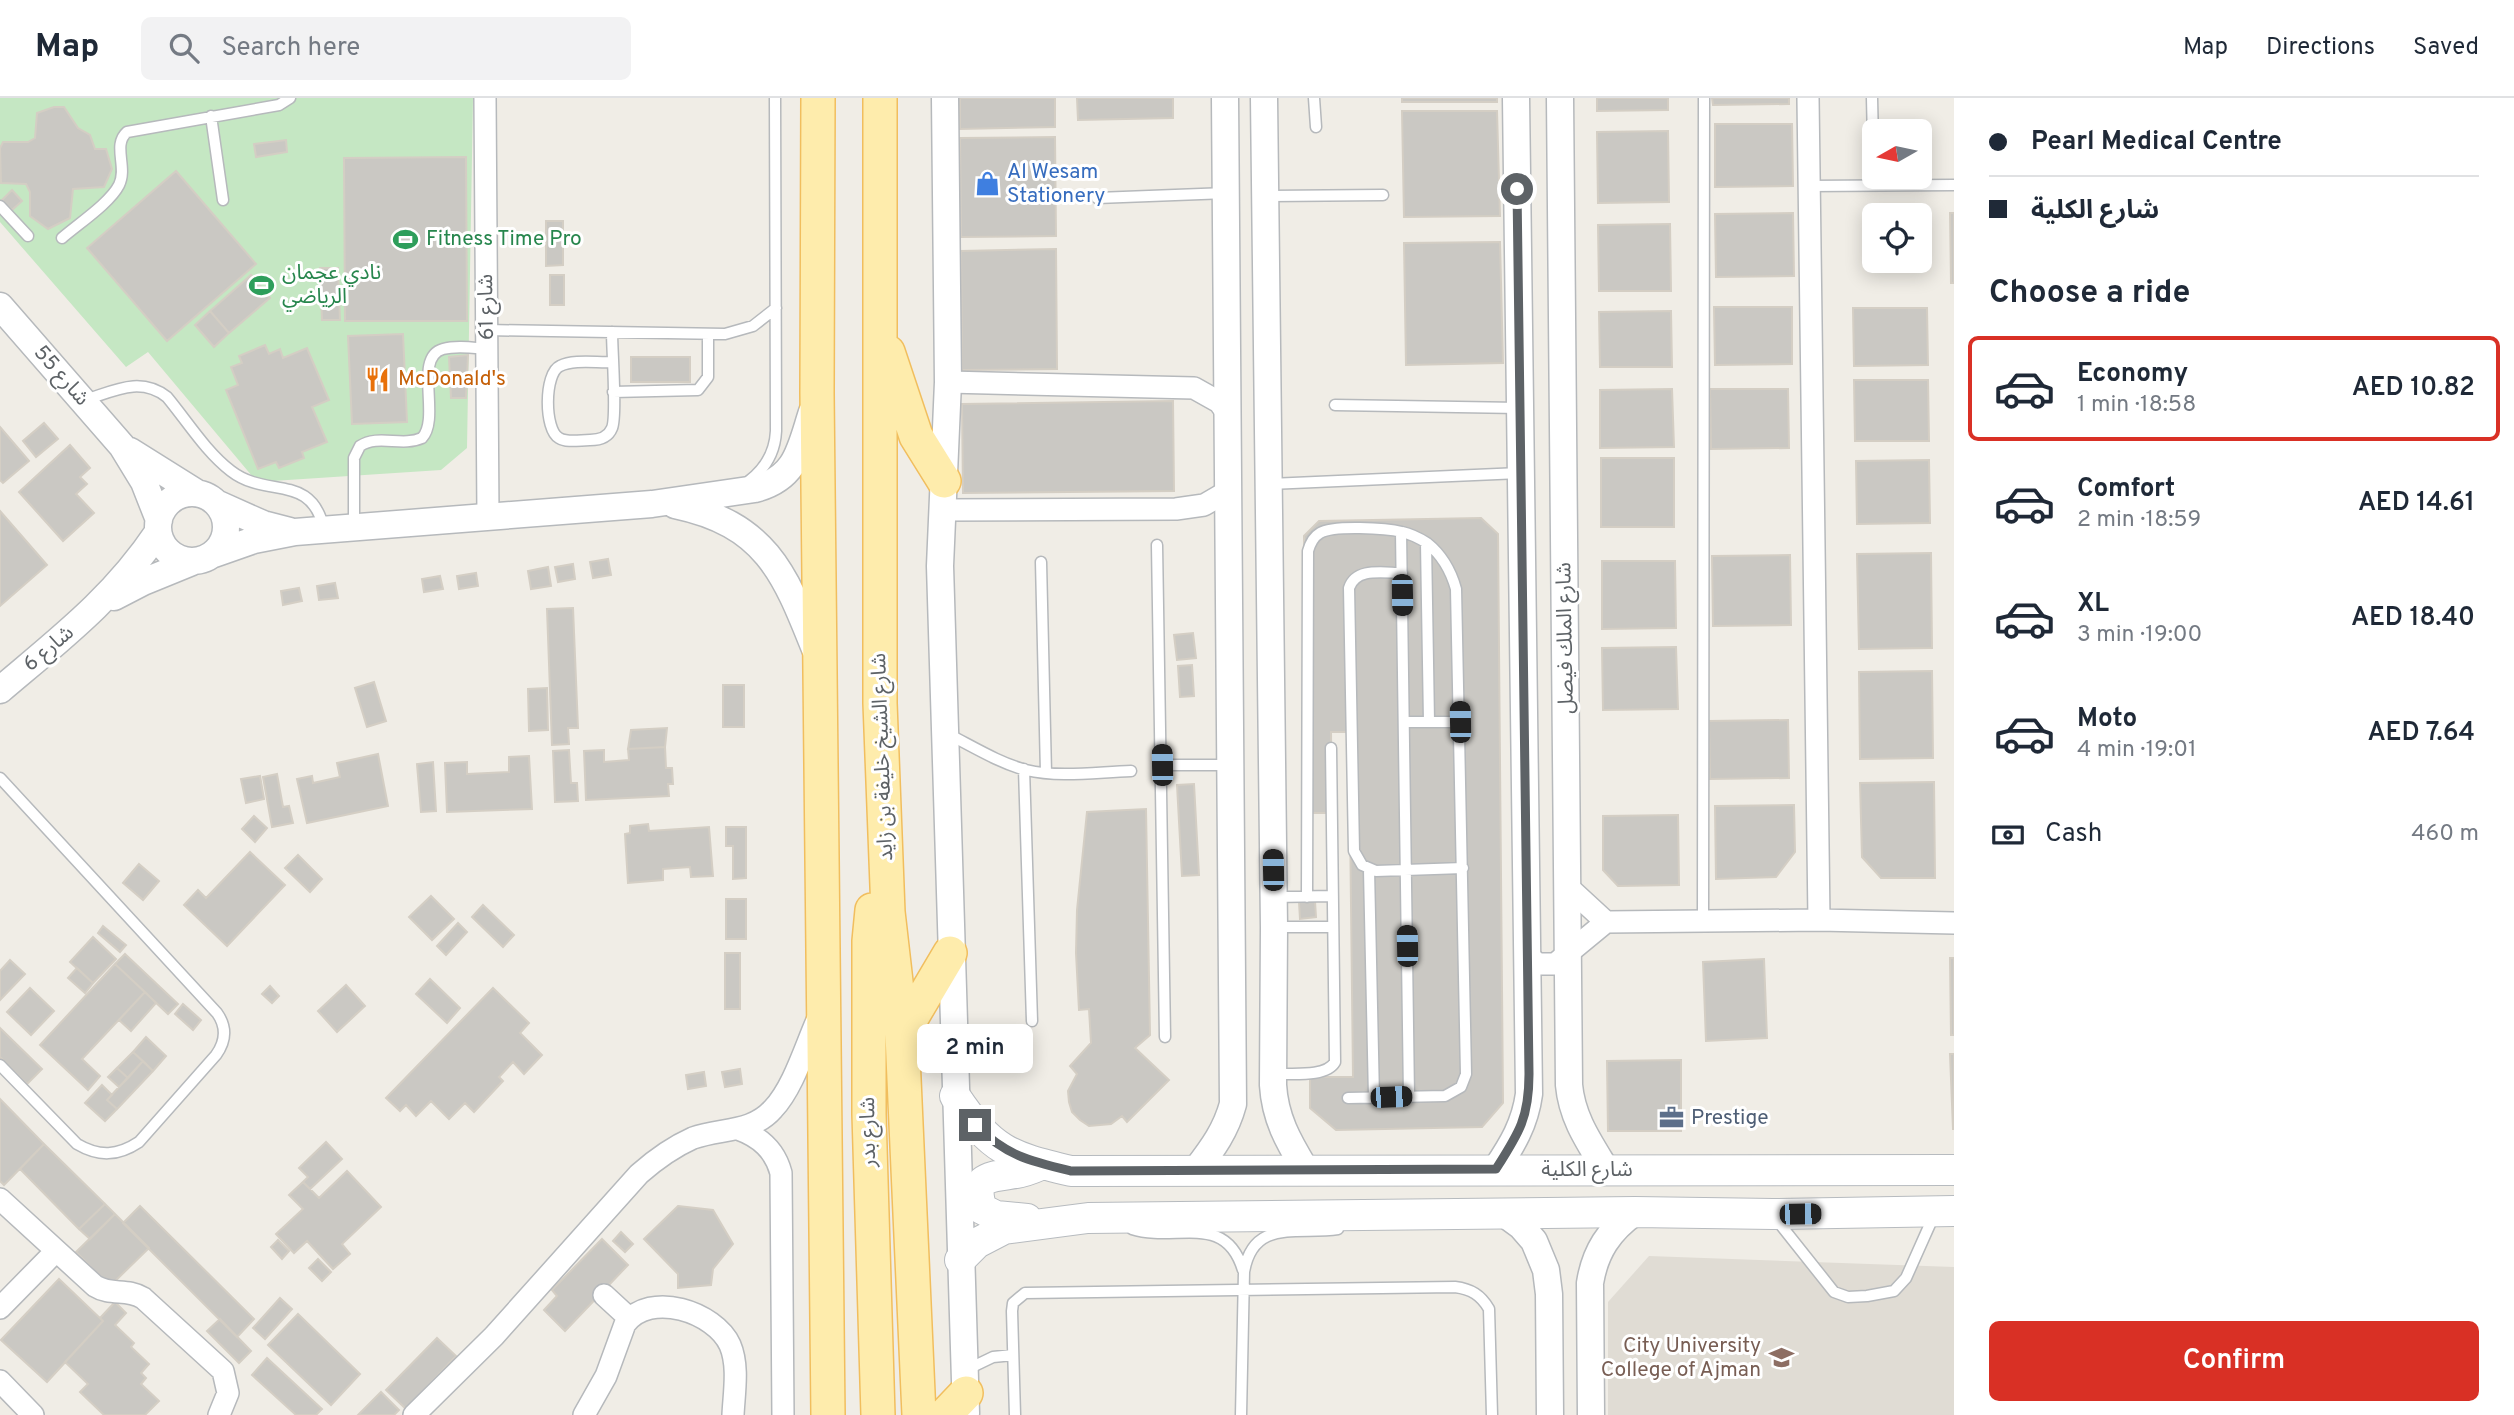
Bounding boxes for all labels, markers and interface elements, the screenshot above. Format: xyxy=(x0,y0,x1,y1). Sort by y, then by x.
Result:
search box xyxy=(141,17,631,80)
text: Map xyxy=(35,27,99,69)
icon: search xyxy=(165,29,203,67)
text: Search here xyxy=(221,32,360,65)
text: Map xyxy=(2183,33,2228,63)
text: Directions xyxy=(2266,33,2375,63)
text: Saved xyxy=(2413,33,2479,63)
north arrow xyxy=(1862,119,1932,189)
map controls xyxy=(1862,119,1932,273)
text: Pearl Medical Centre xyxy=(2031,126,2282,159)
place label: Al Wesam Stationery xyxy=(1007,159,1105,210)
shop icon: Al Wesam Stationery xyxy=(973,170,1001,198)
route start xyxy=(1501,173,1533,205)
text: شارع الكلية xyxy=(2031,195,2159,228)
button: locate xyxy=(1862,203,1932,273)
sports icon: Fitness Time Pro xyxy=(392,225,420,253)
place label: Fitness Time Pro xyxy=(426,226,582,253)
place label: نادي عجمان الرياضي xyxy=(282,260,381,311)
sports icon: نادي عجمان الرياضي xyxy=(248,271,276,299)
street label: شارع 61 xyxy=(473,274,501,340)
text: Choose a ride xyxy=(1989,274,2190,314)
street label: شارع 55 xyxy=(27,340,95,412)
icon: car xyxy=(1993,357,2056,420)
text: Economy xyxy=(2077,358,2188,391)
restaurant icon: McDonald's xyxy=(364,365,392,393)
place label: McDonald's xyxy=(398,366,506,393)
text: AED 10.82 xyxy=(2352,372,2475,405)
text: 1 min · 18:58 xyxy=(2077,391,2196,420)
icon: car xyxy=(1993,472,2056,535)
text: Comfort xyxy=(2077,473,2175,506)
text: AED 14.61 xyxy=(2358,487,2475,520)
text: 2 min · 18:59 xyxy=(2077,506,2201,535)
street label: شارع الملك فيصل xyxy=(1551,562,1581,714)
car xyxy=(1392,574,1413,616)
icon: car xyxy=(1993,587,2056,650)
text: XL xyxy=(2077,588,2109,621)
text: AED 18.40 xyxy=(2351,602,2475,635)
street label: شارع 6 xyxy=(18,620,80,678)
text: 3 min · 19:00 xyxy=(2077,621,2202,650)
street label: شارع الشيخ خليفة بن زايد xyxy=(866,653,900,861)
car xyxy=(1450,701,1471,743)
icon: car xyxy=(1993,702,2056,765)
text: Moto xyxy=(2077,703,2137,736)
text: AED 7.64 xyxy=(2368,717,2475,750)
text: 4 min · 19:01 xyxy=(2077,736,2197,765)
car xyxy=(1152,744,1173,786)
icon: cash xyxy=(1989,816,2027,854)
text: Cash xyxy=(2045,818,2102,851)
text: 460 m xyxy=(2411,820,2479,849)
car xyxy=(1263,849,1284,891)
car xyxy=(1397,925,1418,967)
callout: 2 min xyxy=(917,1024,1033,1072)
text: 2 min xyxy=(945,1034,1005,1063)
car xyxy=(1370,1086,1413,1108)
street label: شارع بدر xyxy=(855,1097,883,1168)
office icon: Prestige xyxy=(1657,1104,1685,1132)
place label: Prestige xyxy=(1691,1105,1768,1132)
route end xyxy=(959,1109,991,1141)
street label: شارع الكلية xyxy=(1541,1157,1633,1184)
car xyxy=(1779,1203,1822,1225)
button: Confirm xyxy=(1989,1321,2479,1401)
place label: City University College of Ajman xyxy=(1601,1333,1761,1384)
school or university icon: City University College of Ajman xyxy=(1767,1344,1795,1372)

